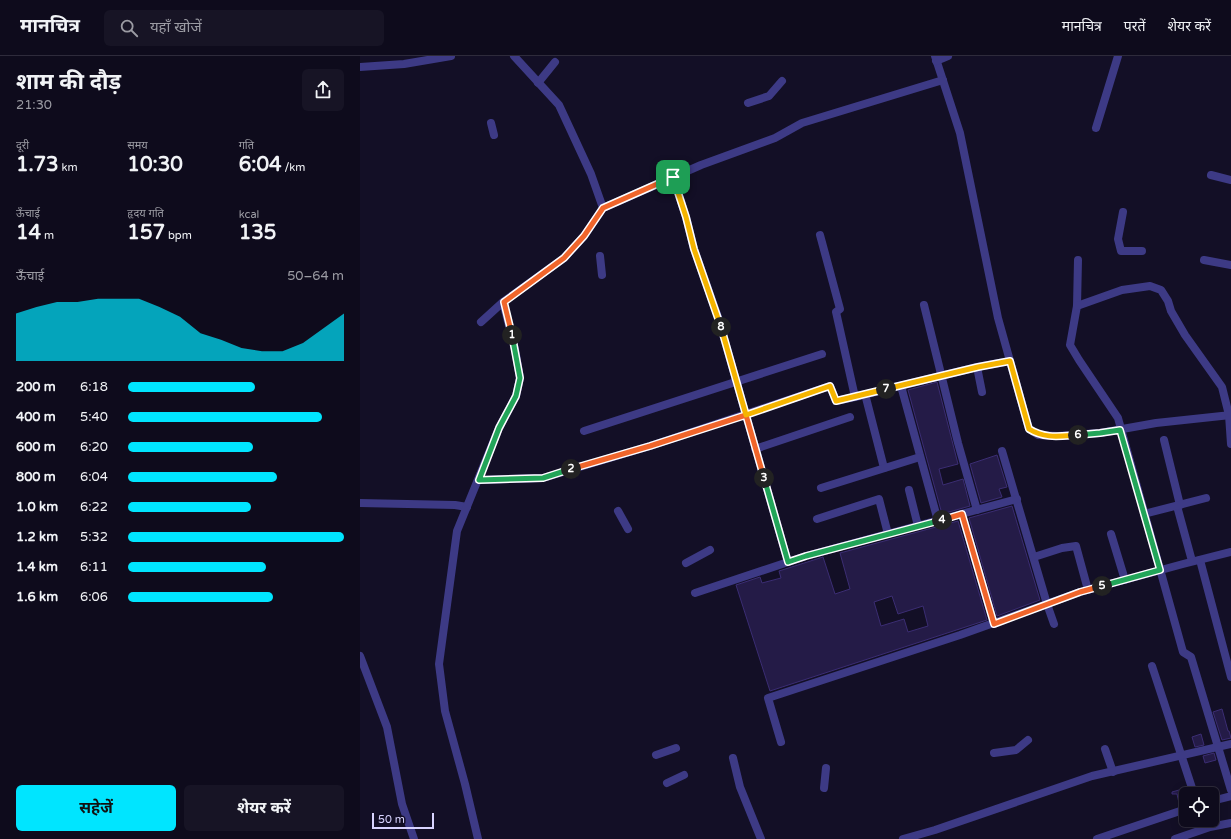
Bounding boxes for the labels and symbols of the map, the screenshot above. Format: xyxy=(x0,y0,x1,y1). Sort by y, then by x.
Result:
pin xyxy=(656,160,690,194)
pin: 8 xyxy=(711,317,731,337)
pin: 1 xyxy=(502,325,522,345)
pin: 7 xyxy=(876,379,896,399)
pin: 6 xyxy=(1068,425,1088,445)
pin: 2 xyxy=(561,459,581,479)
pin: 3 xyxy=(754,468,774,488)
pin: 4 xyxy=(932,510,952,530)
pin: 5 xyxy=(1092,576,1112,596)
scale bar xyxy=(372,811,434,830)

